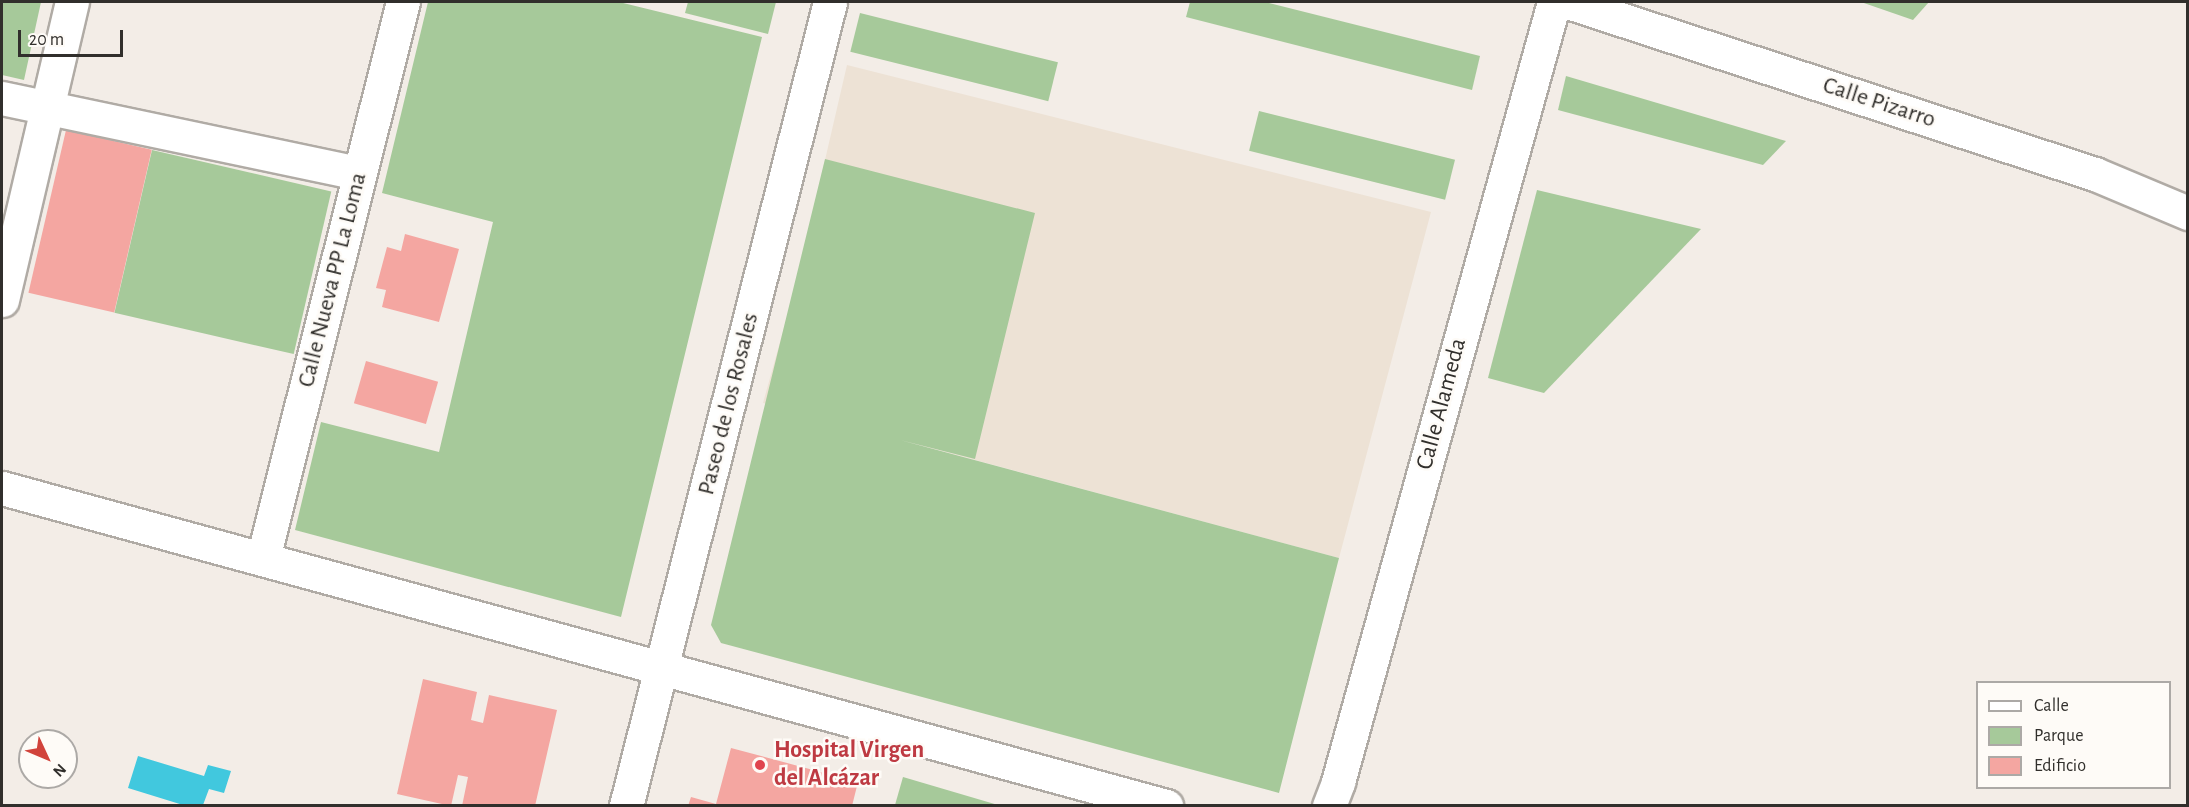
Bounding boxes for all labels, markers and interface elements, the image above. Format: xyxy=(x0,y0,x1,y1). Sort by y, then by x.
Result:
scale bar xyxy=(21,18,126,56)
text: 20 m xyxy=(29,31,64,49)
street label: Calle Pizarro xyxy=(1819,71,1939,135)
street label: Calle Nueva PP La Loma xyxy=(292,170,374,390)
street label: Paseo de los Rosales xyxy=(692,310,766,498)
street label: Calle Alameda xyxy=(1411,335,1473,473)
legend xyxy=(1976,681,2171,789)
text: Calle xyxy=(2034,697,2069,715)
text: Parque xyxy=(2034,727,2083,745)
north arrow xyxy=(18,729,78,789)
place label: Hospital Virgen del Alcázar xyxy=(774,737,924,793)
marker: Hospital Virgen del Alcázar xyxy=(751,756,769,774)
text: Edificio xyxy=(2034,757,2086,775)
text: N xyxy=(50,761,69,780)

